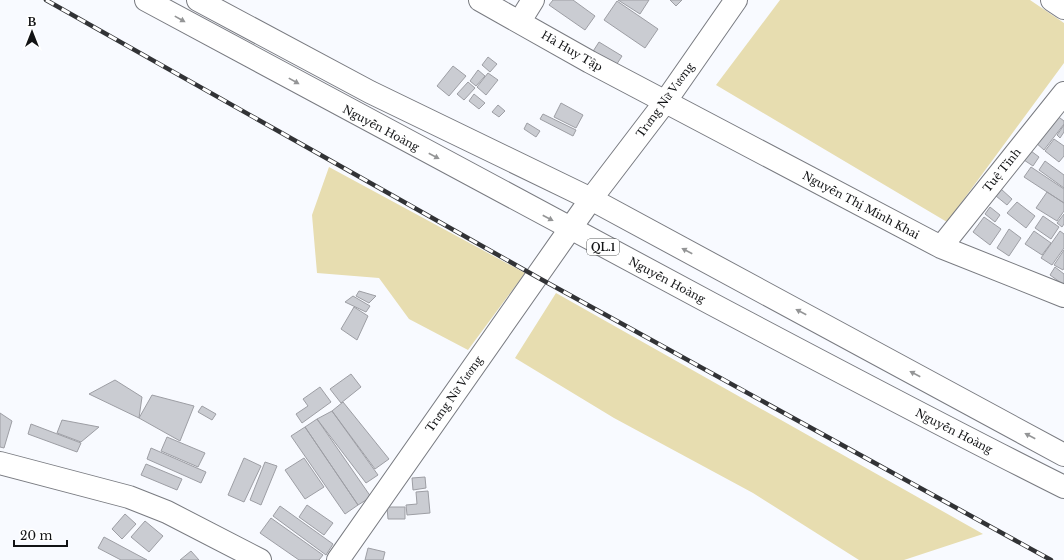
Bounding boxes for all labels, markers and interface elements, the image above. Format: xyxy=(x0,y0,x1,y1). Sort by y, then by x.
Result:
north arrow xyxy=(12,12,52,52)
text: B xyxy=(28,15,37,29)
one-way arrow xyxy=(175,15,186,22)
street label: Hà Huy Tập xyxy=(539,28,605,74)
street label: Trưng Nữ Vương xyxy=(633,59,697,140)
one-way arrow xyxy=(289,78,300,85)
street label: Nguyễn Hoàng xyxy=(340,102,422,154)
street label: Tuệ Tĩnh xyxy=(980,145,1024,195)
one-way arrow xyxy=(428,153,439,160)
street label: Nguyễn Thị Minh Khai xyxy=(800,168,922,242)
one-way arrow xyxy=(542,214,554,221)
road number: QL.1 xyxy=(587,239,619,255)
one-way arrow xyxy=(681,247,693,254)
street label: Nguyễn Hoàng xyxy=(626,254,708,306)
one-way arrow xyxy=(795,309,807,316)
street label: Trưng Nữ Vương xyxy=(423,353,486,435)
one-way arrow xyxy=(910,371,921,378)
street label: Nguyễn Hoàng xyxy=(913,406,995,457)
one-way arrow xyxy=(1024,433,1036,440)
scale bar xyxy=(14,522,67,548)
text: 20 m xyxy=(20,528,52,543)

